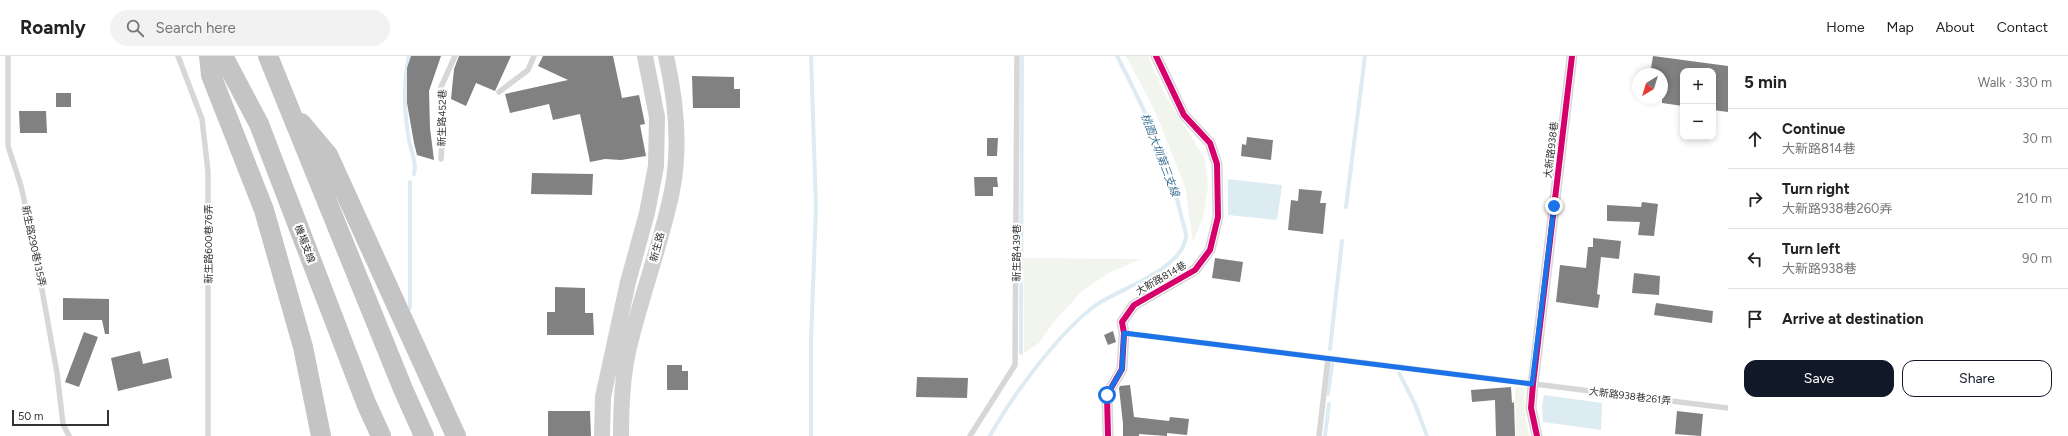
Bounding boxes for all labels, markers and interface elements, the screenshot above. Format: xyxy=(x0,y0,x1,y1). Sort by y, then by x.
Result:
search box xyxy=(110,10,390,46)
text: Roamly xyxy=(20,16,86,39)
icon: search xyxy=(124,17,146,39)
text: Search here xyxy=(156,19,236,37)
text: Home xyxy=(1826,19,1865,36)
text: Map xyxy=(1887,19,1914,36)
text: About xyxy=(1936,19,1975,36)
text: Contact xyxy=(1997,19,2048,36)
north arrow xyxy=(1632,68,1668,104)
map controls xyxy=(1680,68,1716,140)
button: + xyxy=(1680,68,1716,104)
text: 5 min xyxy=(1744,72,1787,92)
text: Walk · 330 m xyxy=(1978,75,2052,90)
street label: 新生路452巷 xyxy=(435,89,449,147)
button: − xyxy=(1680,104,1716,140)
water label: 桃園大圳第三支線 xyxy=(1138,112,1183,200)
text: Continue xyxy=(1782,120,1845,138)
street label: 大新路938巷 xyxy=(1541,121,1561,179)
icon: ahead xyxy=(1744,128,1766,150)
text: 30 m xyxy=(2022,131,2052,146)
text: 大新路814巷 xyxy=(1782,141,1855,156)
text: Turn right xyxy=(1782,180,1850,198)
icon: right xyxy=(1744,188,1766,210)
text: 210 m xyxy=(2017,191,2052,206)
route end xyxy=(1545,197,1563,215)
text: 大新路938巷260弄 xyxy=(1782,201,1892,216)
street label: 新生路290巷135弄 xyxy=(19,204,49,288)
street label: 新生路600巷76弄 xyxy=(202,204,215,284)
street label: 機場支線 xyxy=(292,223,318,265)
street label: 新生路439巷 xyxy=(1010,224,1023,282)
street label: 新生路 xyxy=(647,231,667,263)
text: Turn left xyxy=(1782,240,1840,258)
icon: left xyxy=(1744,248,1766,270)
text: 90 m xyxy=(2022,251,2052,266)
street label: 大新路814巷 xyxy=(1133,258,1189,298)
text: 大新路938巷 xyxy=(1782,261,1856,276)
icon: arrive xyxy=(1744,308,1766,330)
text: Arrive at destination xyxy=(1782,310,1923,328)
button: Save xyxy=(1744,360,1894,397)
button: Share xyxy=(1902,360,2052,397)
street label: 大新路938巷261弄 xyxy=(1588,385,1672,407)
route start xyxy=(1098,386,1116,404)
scale bar xyxy=(12,408,109,427)
text: 50 m xyxy=(18,410,43,423)

